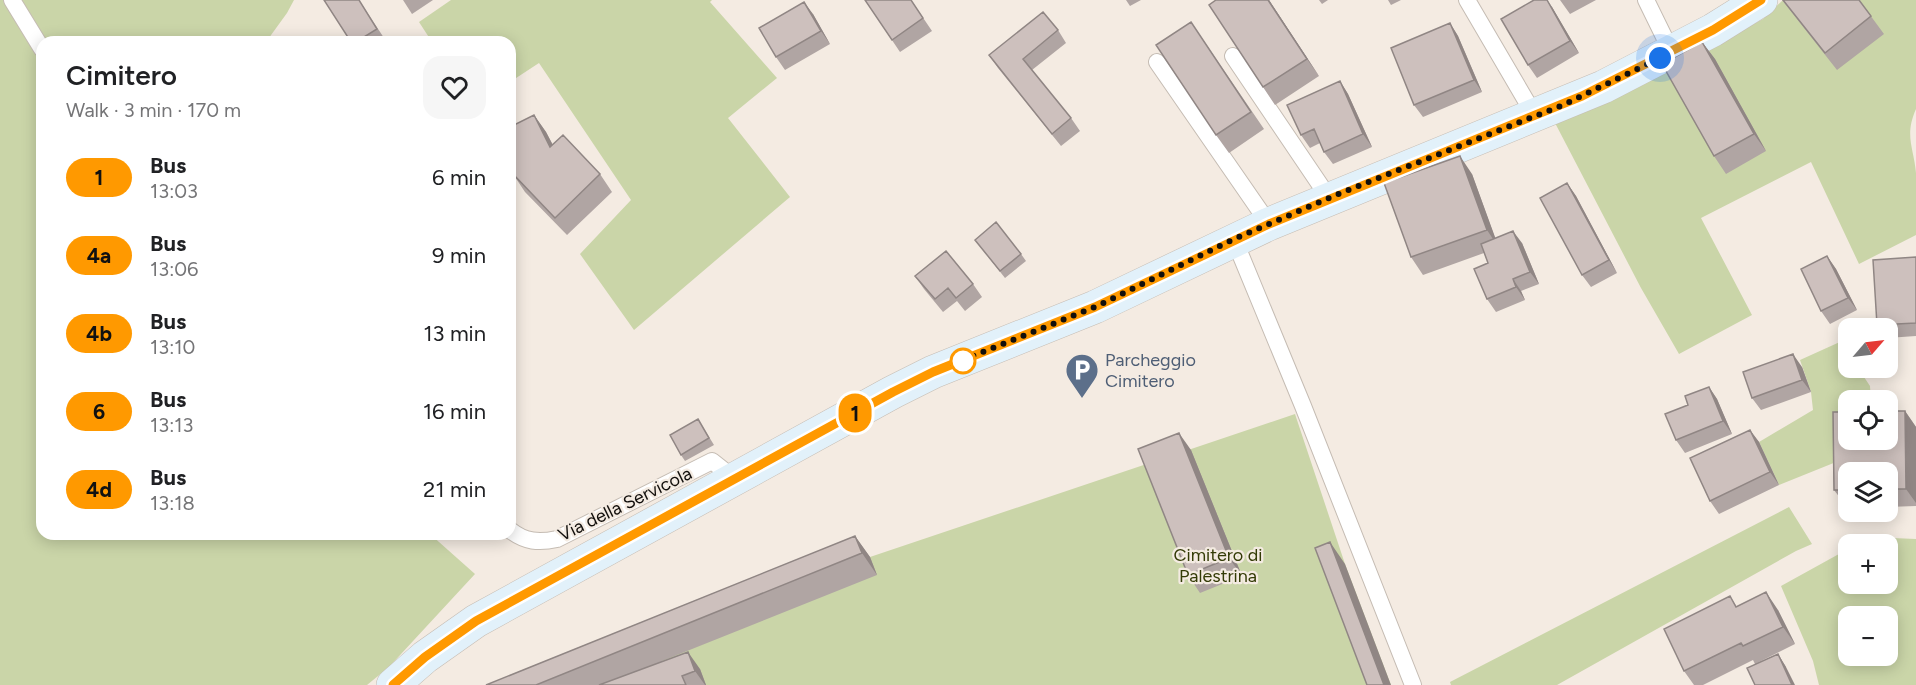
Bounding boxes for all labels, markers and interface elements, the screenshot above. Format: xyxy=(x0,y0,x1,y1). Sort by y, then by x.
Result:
your location xyxy=(1645,43,1675,73)
button: heart xyxy=(423,56,486,119)
text: Cimitero xyxy=(66,58,177,92)
text: Walk · 3 min · 170 m xyxy=(66,98,241,122)
text: Bus xyxy=(150,152,186,179)
text: 6 min xyxy=(432,164,486,191)
text: 1 xyxy=(95,165,103,190)
text: 13:03 xyxy=(150,179,198,203)
text: Bus xyxy=(150,230,186,257)
text: 9 min xyxy=(432,242,486,269)
text: 4a xyxy=(87,243,111,268)
text: 13:06 xyxy=(150,257,198,281)
text: Bus xyxy=(150,308,186,335)
north arrow xyxy=(1838,318,1898,378)
map controls xyxy=(1838,318,1898,666)
text: 13 min xyxy=(423,320,486,347)
text: 4b xyxy=(86,321,112,346)
text: 13:10 xyxy=(150,335,195,359)
unlabelled marker xyxy=(950,348,976,374)
place label: Parcheggio Cimitero xyxy=(1105,349,1196,392)
parking icon: Parcheggio Cimitero xyxy=(1064,352,1100,399)
text: Bus xyxy=(150,386,186,413)
button: locate xyxy=(1838,390,1898,450)
line badge: 1 xyxy=(836,394,874,432)
text: 16 min xyxy=(423,398,486,425)
text: 6 xyxy=(93,399,105,424)
text: 1 xyxy=(851,401,859,426)
text: 13:13 xyxy=(150,413,193,437)
street label: Via della Servicola xyxy=(555,462,695,546)
button: layers xyxy=(1838,462,1898,522)
text: Bus xyxy=(150,464,186,491)
text: 21 min xyxy=(423,476,486,503)
text: 4d xyxy=(86,477,112,502)
text: 13:18 xyxy=(150,491,195,515)
button: + xyxy=(1838,534,1898,594)
park label: Cimitero di Palestrina xyxy=(1174,544,1262,587)
button: − xyxy=(1838,606,1898,666)

